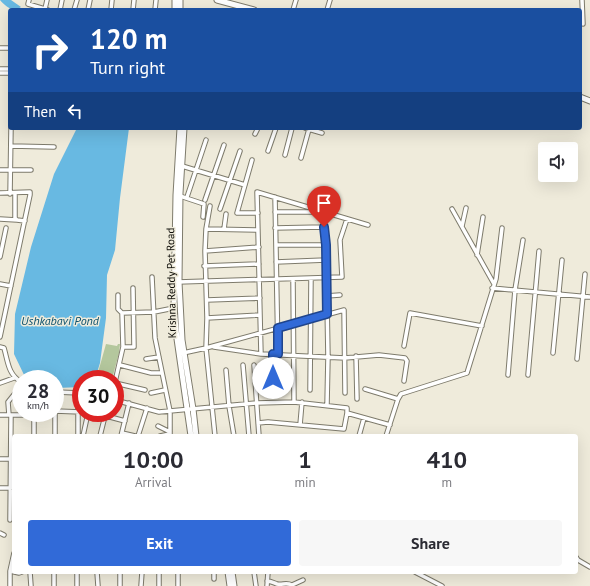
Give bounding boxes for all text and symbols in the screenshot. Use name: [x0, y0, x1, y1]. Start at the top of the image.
text: 120 m: [90, 20, 167, 57]
icon: right: [24, 24, 76, 76]
text: Turn right: [90, 56, 165, 79]
icon: left: [64, 100, 86, 122]
text: Then: [24, 102, 56, 121]
map controls: [538, 142, 578, 182]
button: sound: [538, 142, 578, 182]
pin: [307, 186, 341, 227]
icon: arrive: [313, 192, 335, 214]
street label: Krishna Reddy Pet Road: [163, 228, 179, 338]
water label: Ushkabavi Pond: [21, 313, 100, 328]
position arrow: [252, 357, 294, 399]
speed limit sign: 30: [72, 370, 124, 422]
text: 28: [27, 378, 49, 404]
text: km/h: [27, 399, 49, 412]
text: 10:00: [123, 444, 184, 475]
text: 1: [298, 444, 312, 475]
text: 410: [426, 444, 467, 475]
text: Arrival: [135, 474, 171, 491]
text: min: [294, 474, 316, 491]
text: m: [442, 474, 452, 491]
button: Exit: [28, 520, 291, 566]
button: Share: [299, 520, 562, 566]

